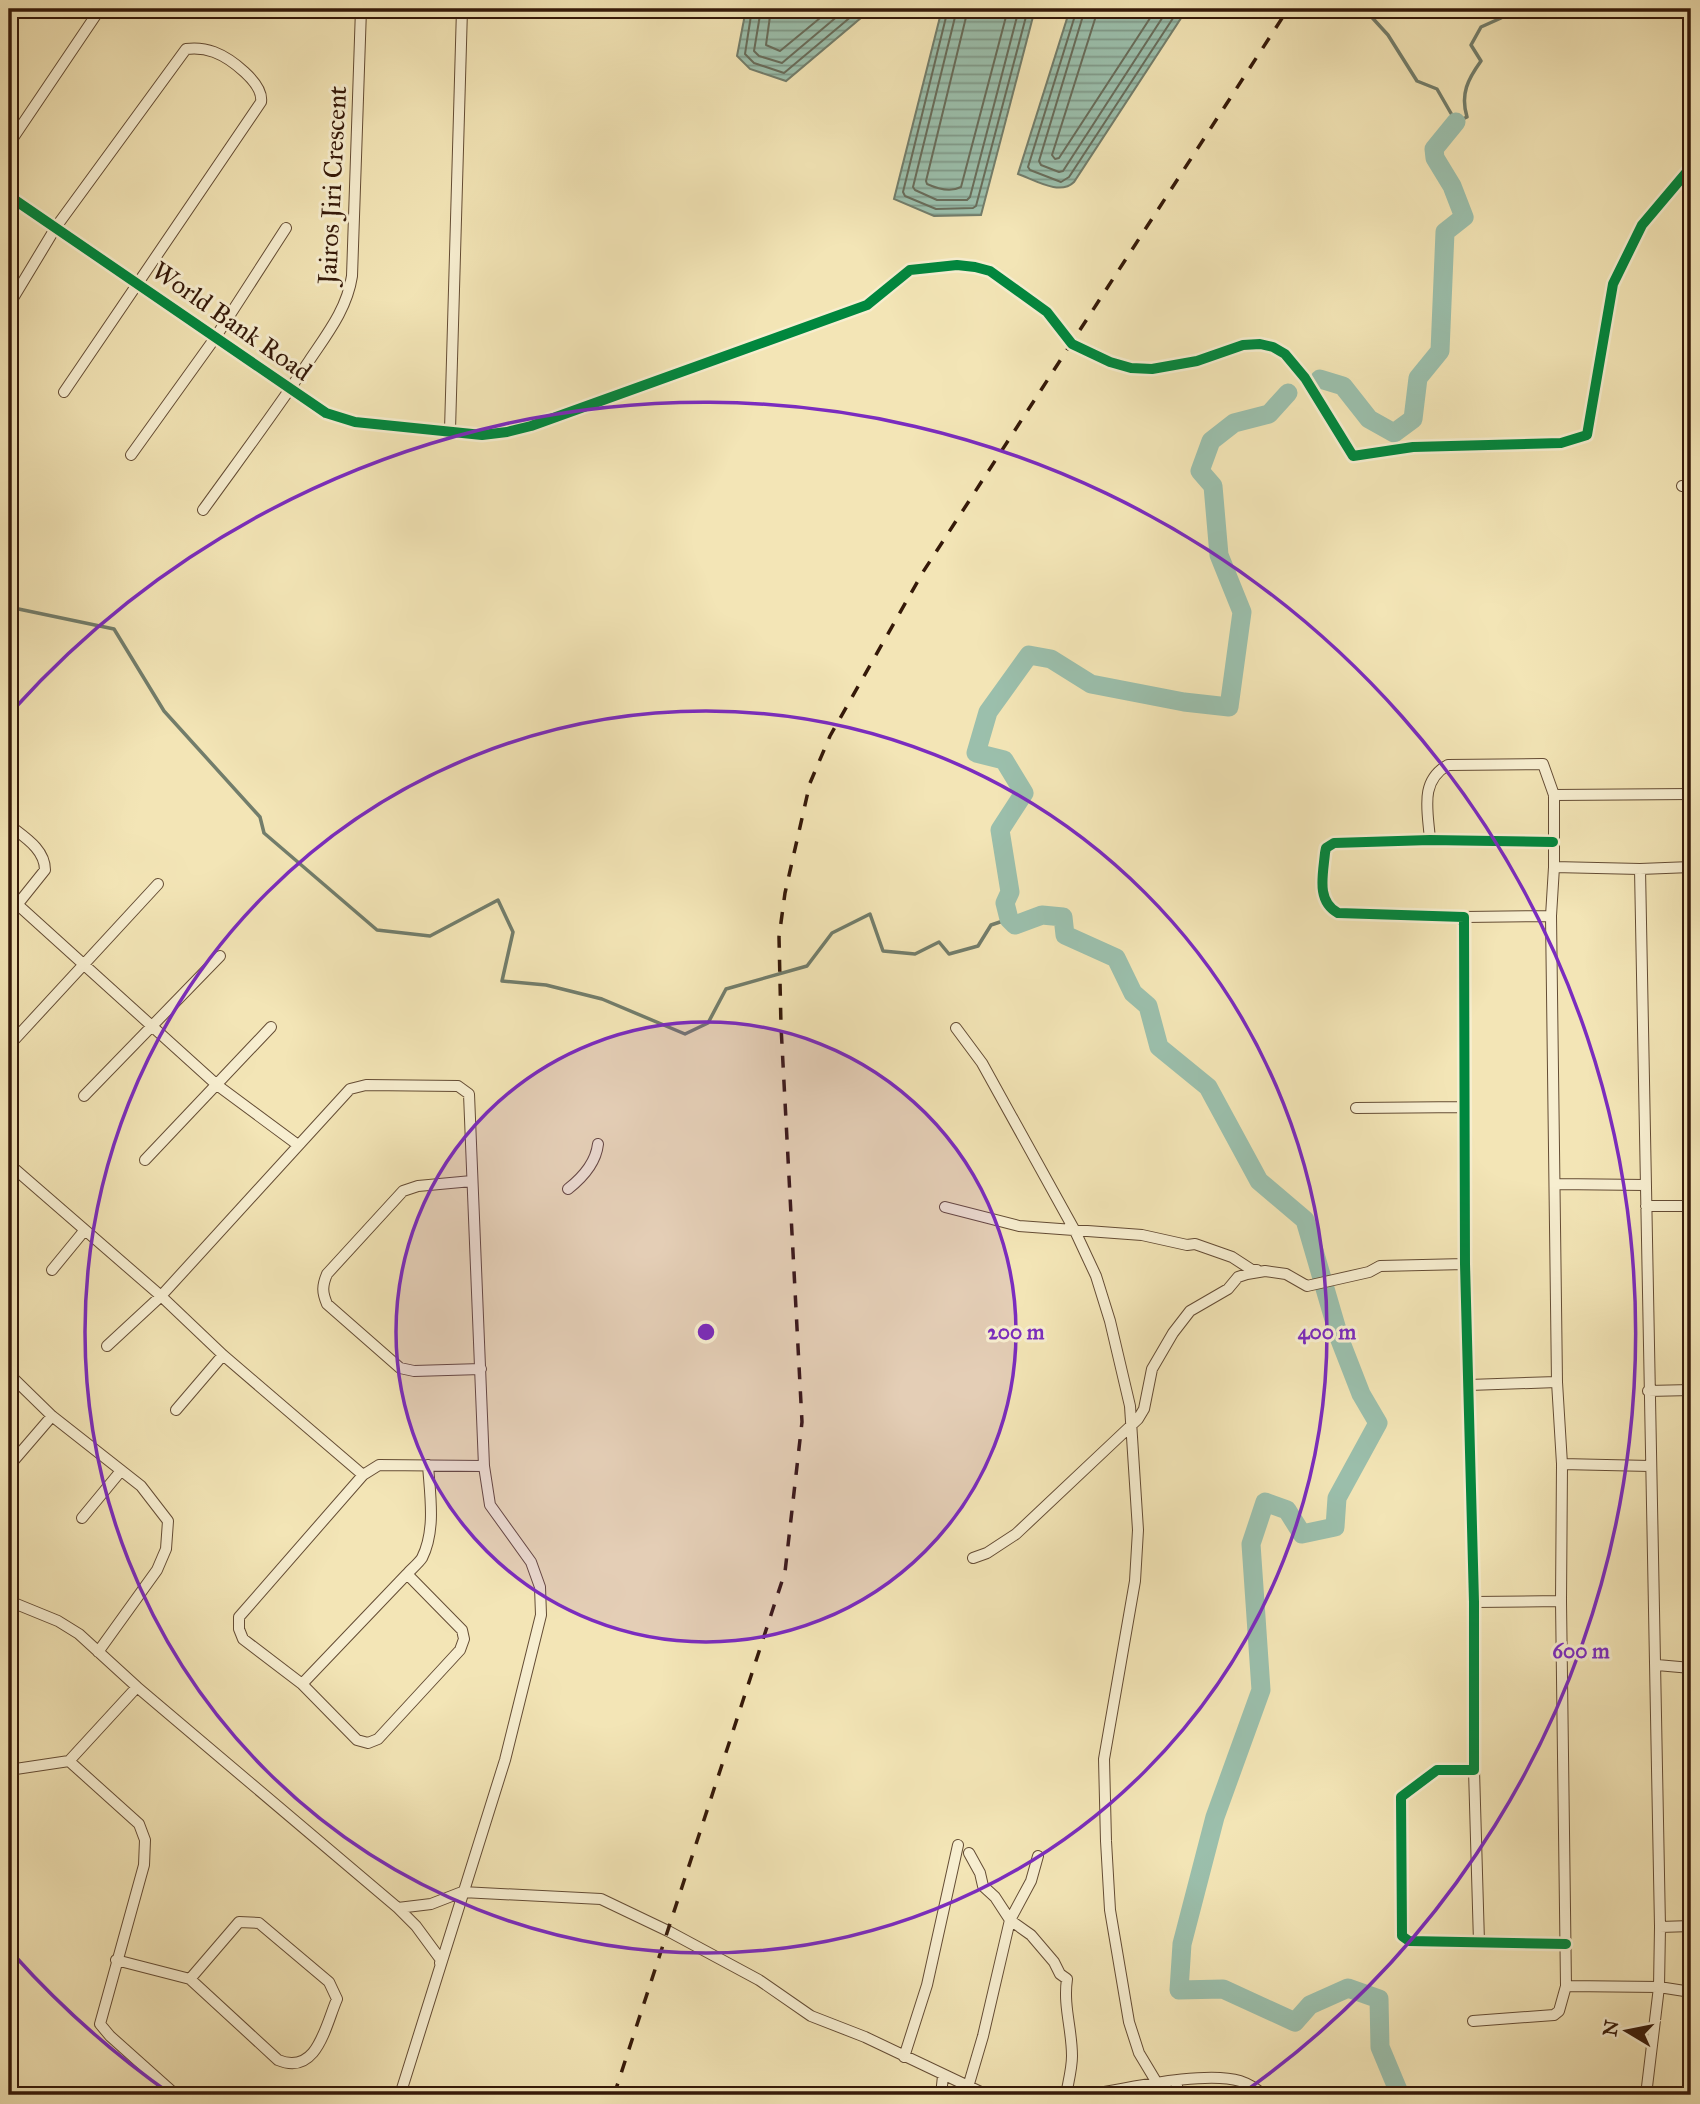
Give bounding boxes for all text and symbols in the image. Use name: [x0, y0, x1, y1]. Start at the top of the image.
street label: Jairos Jiri Crescent: [311, 85, 353, 288]
street label: World Bank Road: [146, 254, 318, 388]
text: 200 m: [988, 1319, 1045, 1345]
text: 400 m: [1298, 1319, 1357, 1345]
centre of rings: [694, 1320, 718, 1344]
text: 600 m: [1552, 1638, 1610, 1664]
north arrow: [1592, 1996, 1662, 2066]
text: N: [1598, 2018, 1623, 2038]

